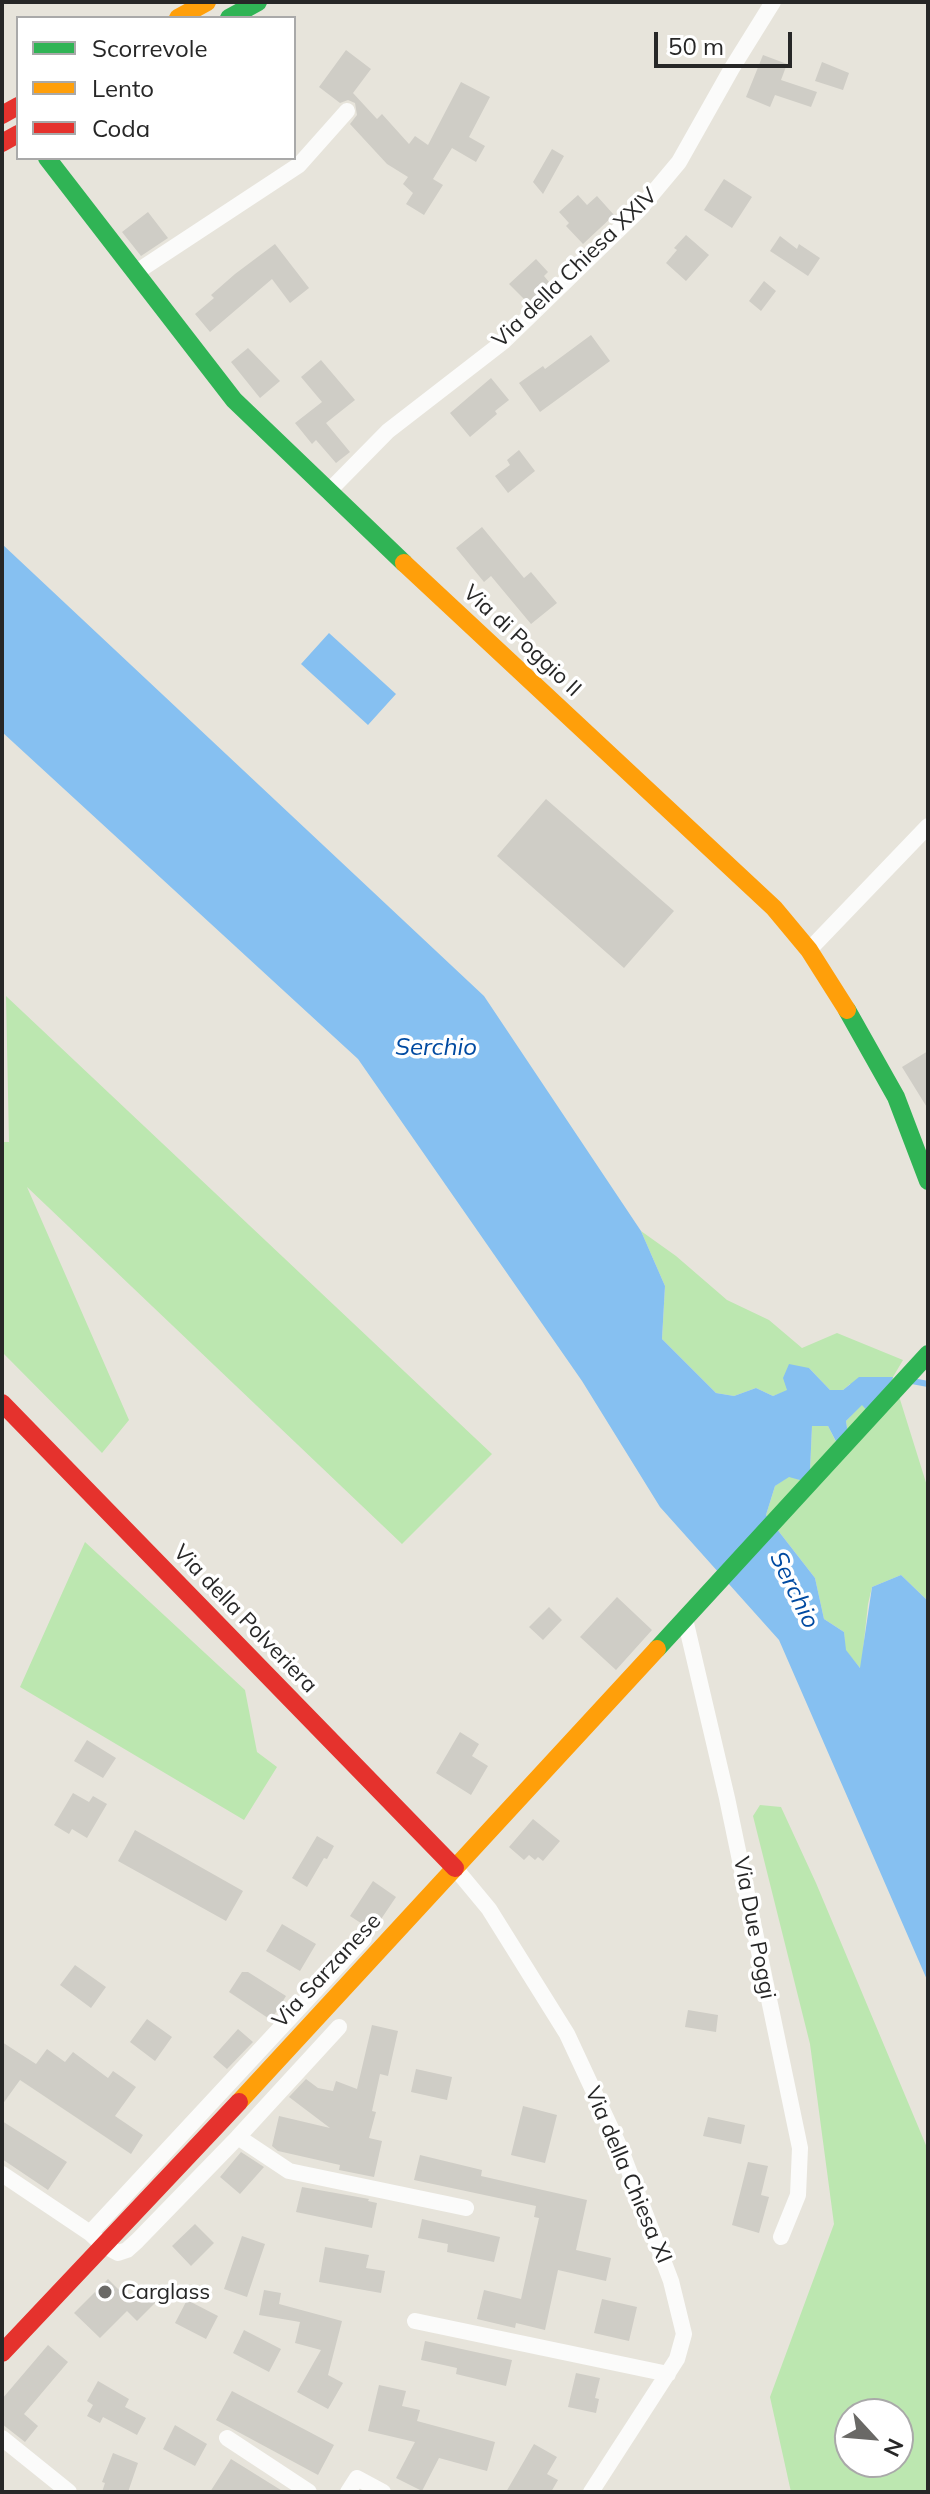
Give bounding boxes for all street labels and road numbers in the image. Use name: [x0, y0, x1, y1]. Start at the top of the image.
street label: Via della Chiesa XXIV: [487, 182, 663, 354]
street label: Via di Poggio II: [458, 580, 586, 702]
street label: Via della Polveriera: [168, 1540, 322, 1698]
street label: Via Due Poggi: [727, 1855, 781, 2001]
street label: Via Sarzanese: [267, 1908, 387, 2034]
street label: Via della Chiesa XI: [579, 2083, 677, 2267]

